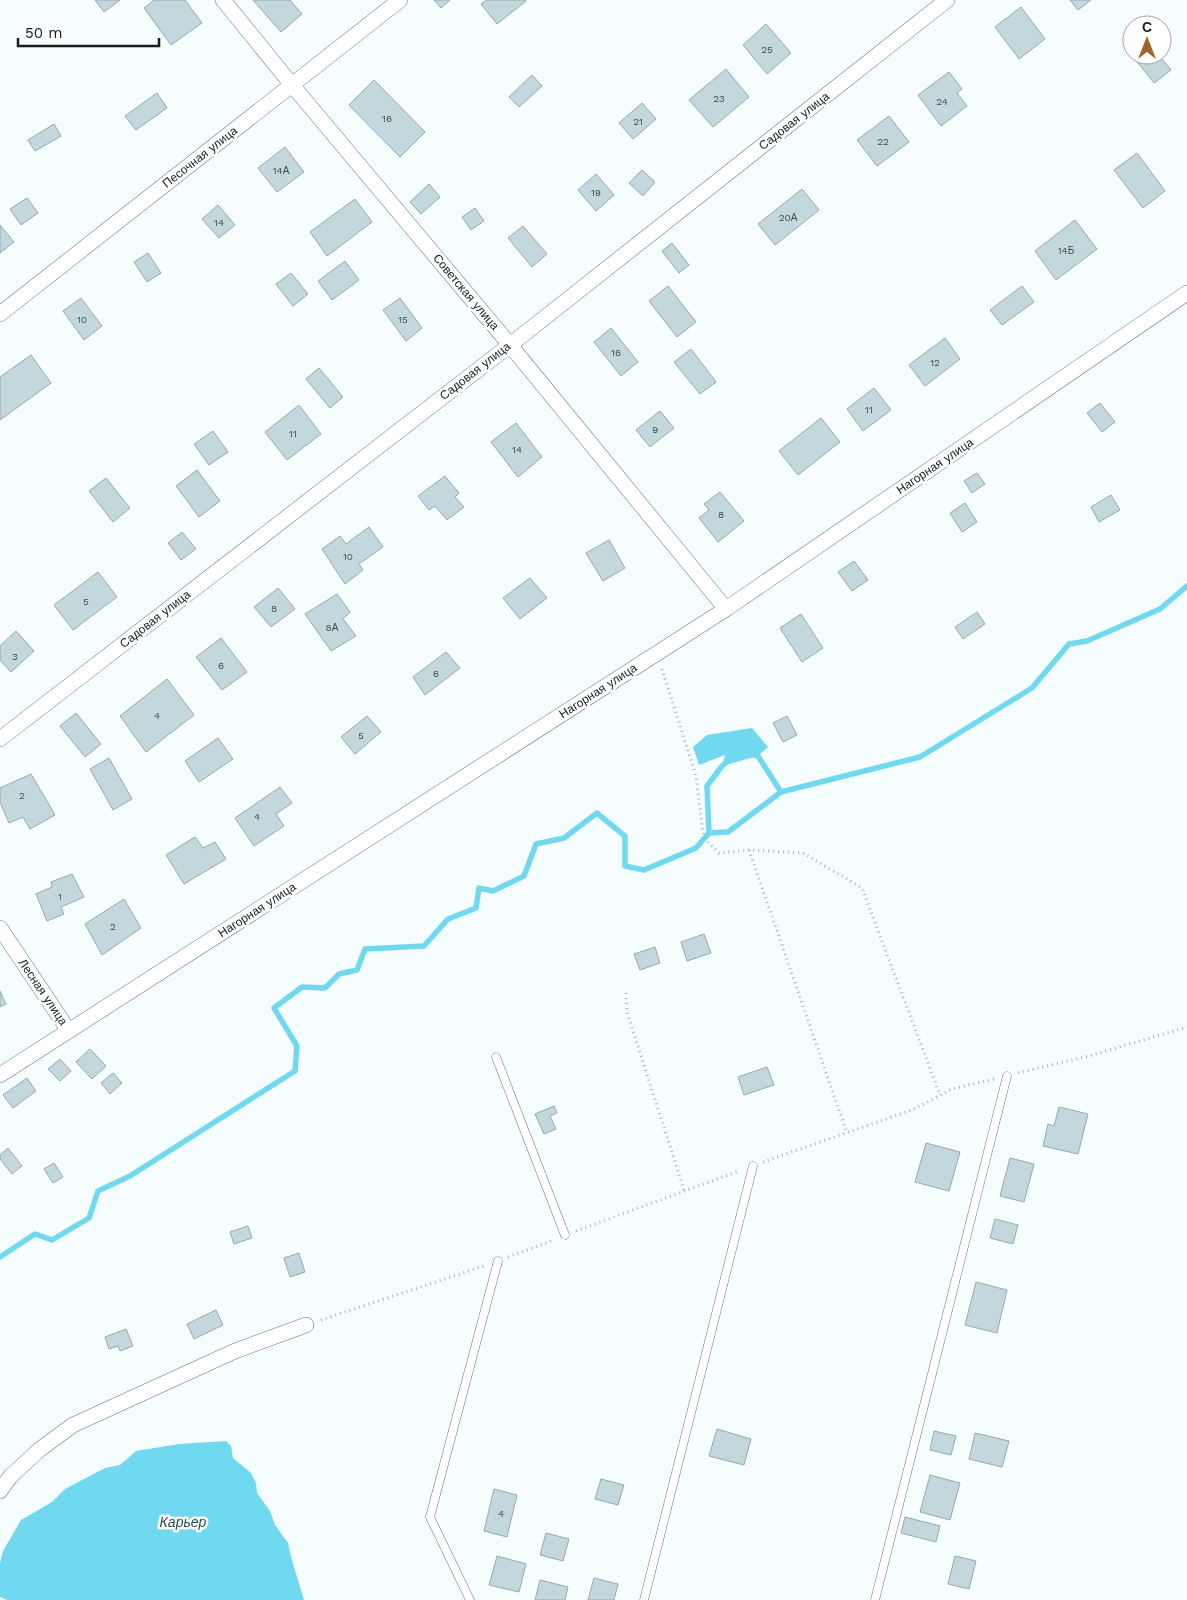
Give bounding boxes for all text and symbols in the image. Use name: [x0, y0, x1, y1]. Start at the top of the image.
scale bar: [18, 15, 159, 47]
north arrow: [1122, 15, 1172, 65]
text: С: [1142, 19, 1152, 35]
text: 50 m: [25, 24, 62, 42]
house number: 25: [761, 44, 773, 55]
street label: Садовая улица: [756, 89, 832, 153]
house number: 23: [713, 93, 725, 104]
house number: 24: [936, 96, 948, 107]
house number: 16: [382, 113, 392, 124]
house number: 21: [633, 116, 643, 127]
street label: Песочная улица: [160, 123, 240, 191]
house number: 22: [877, 136, 889, 147]
house number: 14А: [273, 165, 290, 176]
house number: 19: [591, 187, 601, 198]
house number: 20А: [779, 212, 798, 223]
house number: 14: [214, 217, 224, 228]
house number: 14Б: [1058, 245, 1075, 256]
street label: Советская улица: [430, 251, 502, 333]
house number: 10: [77, 314, 87, 325]
house number: 15: [398, 314, 408, 325]
street label: Садовая улица: [437, 339, 513, 403]
house number: 16: [611, 347, 621, 358]
house number: 12: [930, 357, 940, 368]
house number: 11: [865, 404, 873, 415]
house number: 9: [652, 424, 658, 435]
house number: 11: [289, 428, 297, 439]
street label: Нагорная улица: [894, 435, 976, 497]
house number: 14: [512, 444, 522, 455]
house number: 8: [718, 509, 724, 520]
house number: 10: [343, 551, 353, 562]
street label: Садовая улица: [117, 587, 193, 651]
house number: 5: [83, 596, 89, 607]
house number: 8: [271, 603, 277, 614]
house number: 8А: [326, 622, 339, 633]
house number: 3: [12, 651, 18, 662]
house number: 6: [218, 660, 224, 671]
street label: Нагорная улица: [557, 661, 640, 721]
house number: 6: [433, 668, 439, 679]
house number: 4: [154, 710, 160, 721]
house number: 5: [358, 730, 364, 741]
house number: 2: [19, 790, 25, 801]
house number: 4: [254, 811, 260, 822]
street label: Нагорная улица: [216, 880, 299, 940]
house number: 1: [58, 891, 62, 902]
house number: 2: [110, 921, 116, 932]
street label: Лесная улица: [16, 956, 71, 1028]
house number: 4: [498, 1508, 504, 1519]
water label: Карьер: [160, 1514, 207, 1530]

